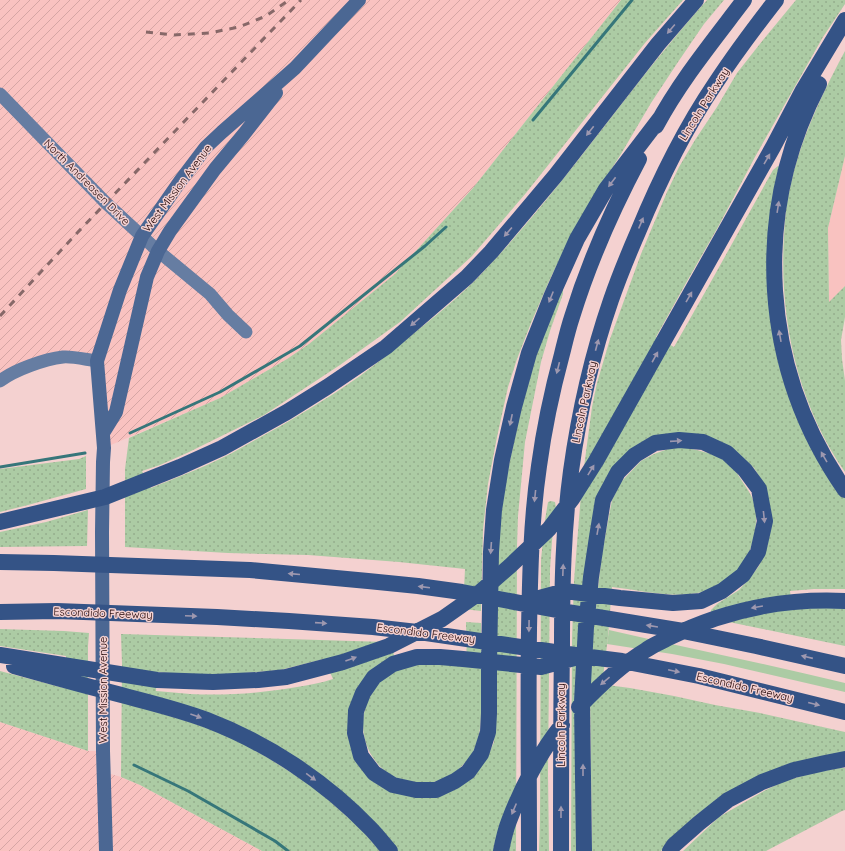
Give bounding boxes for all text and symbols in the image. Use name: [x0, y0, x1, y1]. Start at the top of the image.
one-way arrow: [666, 24, 675, 35]
street label: Lincoln Parkway: [676, 65, 732, 143]
one-way arrow: [586, 126, 594, 137]
street label: North Andreasen Drive: [41, 136, 133, 228]
street label: West Mission Avenue: [139, 141, 215, 235]
one-way arrow: [763, 153, 770, 165]
one-way arrow: [608, 176, 616, 187]
one-way arrow: [775, 200, 781, 213]
one-way arrow: [639, 217, 645, 229]
one-way arrow: [504, 227, 513, 238]
one-way arrow: [548, 291, 554, 303]
one-way arrow: [685, 291, 692, 303]
one-way arrow: [409, 318, 420, 327]
one-way arrow: [777, 330, 783, 342]
one-way arrow: [594, 339, 600, 351]
one-way arrow: [652, 351, 658, 363]
street label: Lincoln Parkway: [568, 360, 600, 444]
one-way arrow: [555, 363, 561, 375]
one-way arrow: [507, 414, 513, 426]
one-way arrow: [670, 437, 683, 444]
one-way arrow: [821, 451, 828, 463]
one-way arrow: [587, 465, 595, 475]
one-way arrow: [532, 490, 538, 502]
one-way arrow: [761, 511, 767, 523]
one-way arrow: [595, 523, 601, 535]
one-way arrow: [488, 542, 495, 554]
one-way arrow: [559, 564, 566, 576]
one-way arrow: [288, 571, 301, 577]
one-way arrow: [418, 584, 430, 590]
street label: Escondido Freeway: [53, 604, 153, 622]
one-way arrow: [751, 604, 764, 610]
one-way arrow: [185, 613, 198, 619]
one-way arrow: [315, 619, 327, 626]
street label: Escondido Freeway: [376, 620, 476, 646]
one-way arrow: [526, 620, 533, 632]
one-way arrow: [646, 623, 658, 629]
street label: West Mission Avenue: [96, 637, 110, 743]
one-way arrow: [801, 654, 813, 660]
one-way arrow: [346, 656, 358, 662]
one-way arrow: [668, 669, 680, 675]
street label: Escondido Freeway: [695, 669, 795, 705]
one-way arrow: [599, 677, 610, 686]
street label: Lincoln Parkway: [554, 683, 568, 767]
one-way arrow: [809, 701, 821, 707]
one-way arrow: [191, 713, 203, 719]
one-way arrow: [580, 763, 586, 776]
one-way arrow: [305, 773, 316, 781]
one-way arrow: [511, 803, 517, 814]
one-way arrow: [558, 805, 564, 818]

